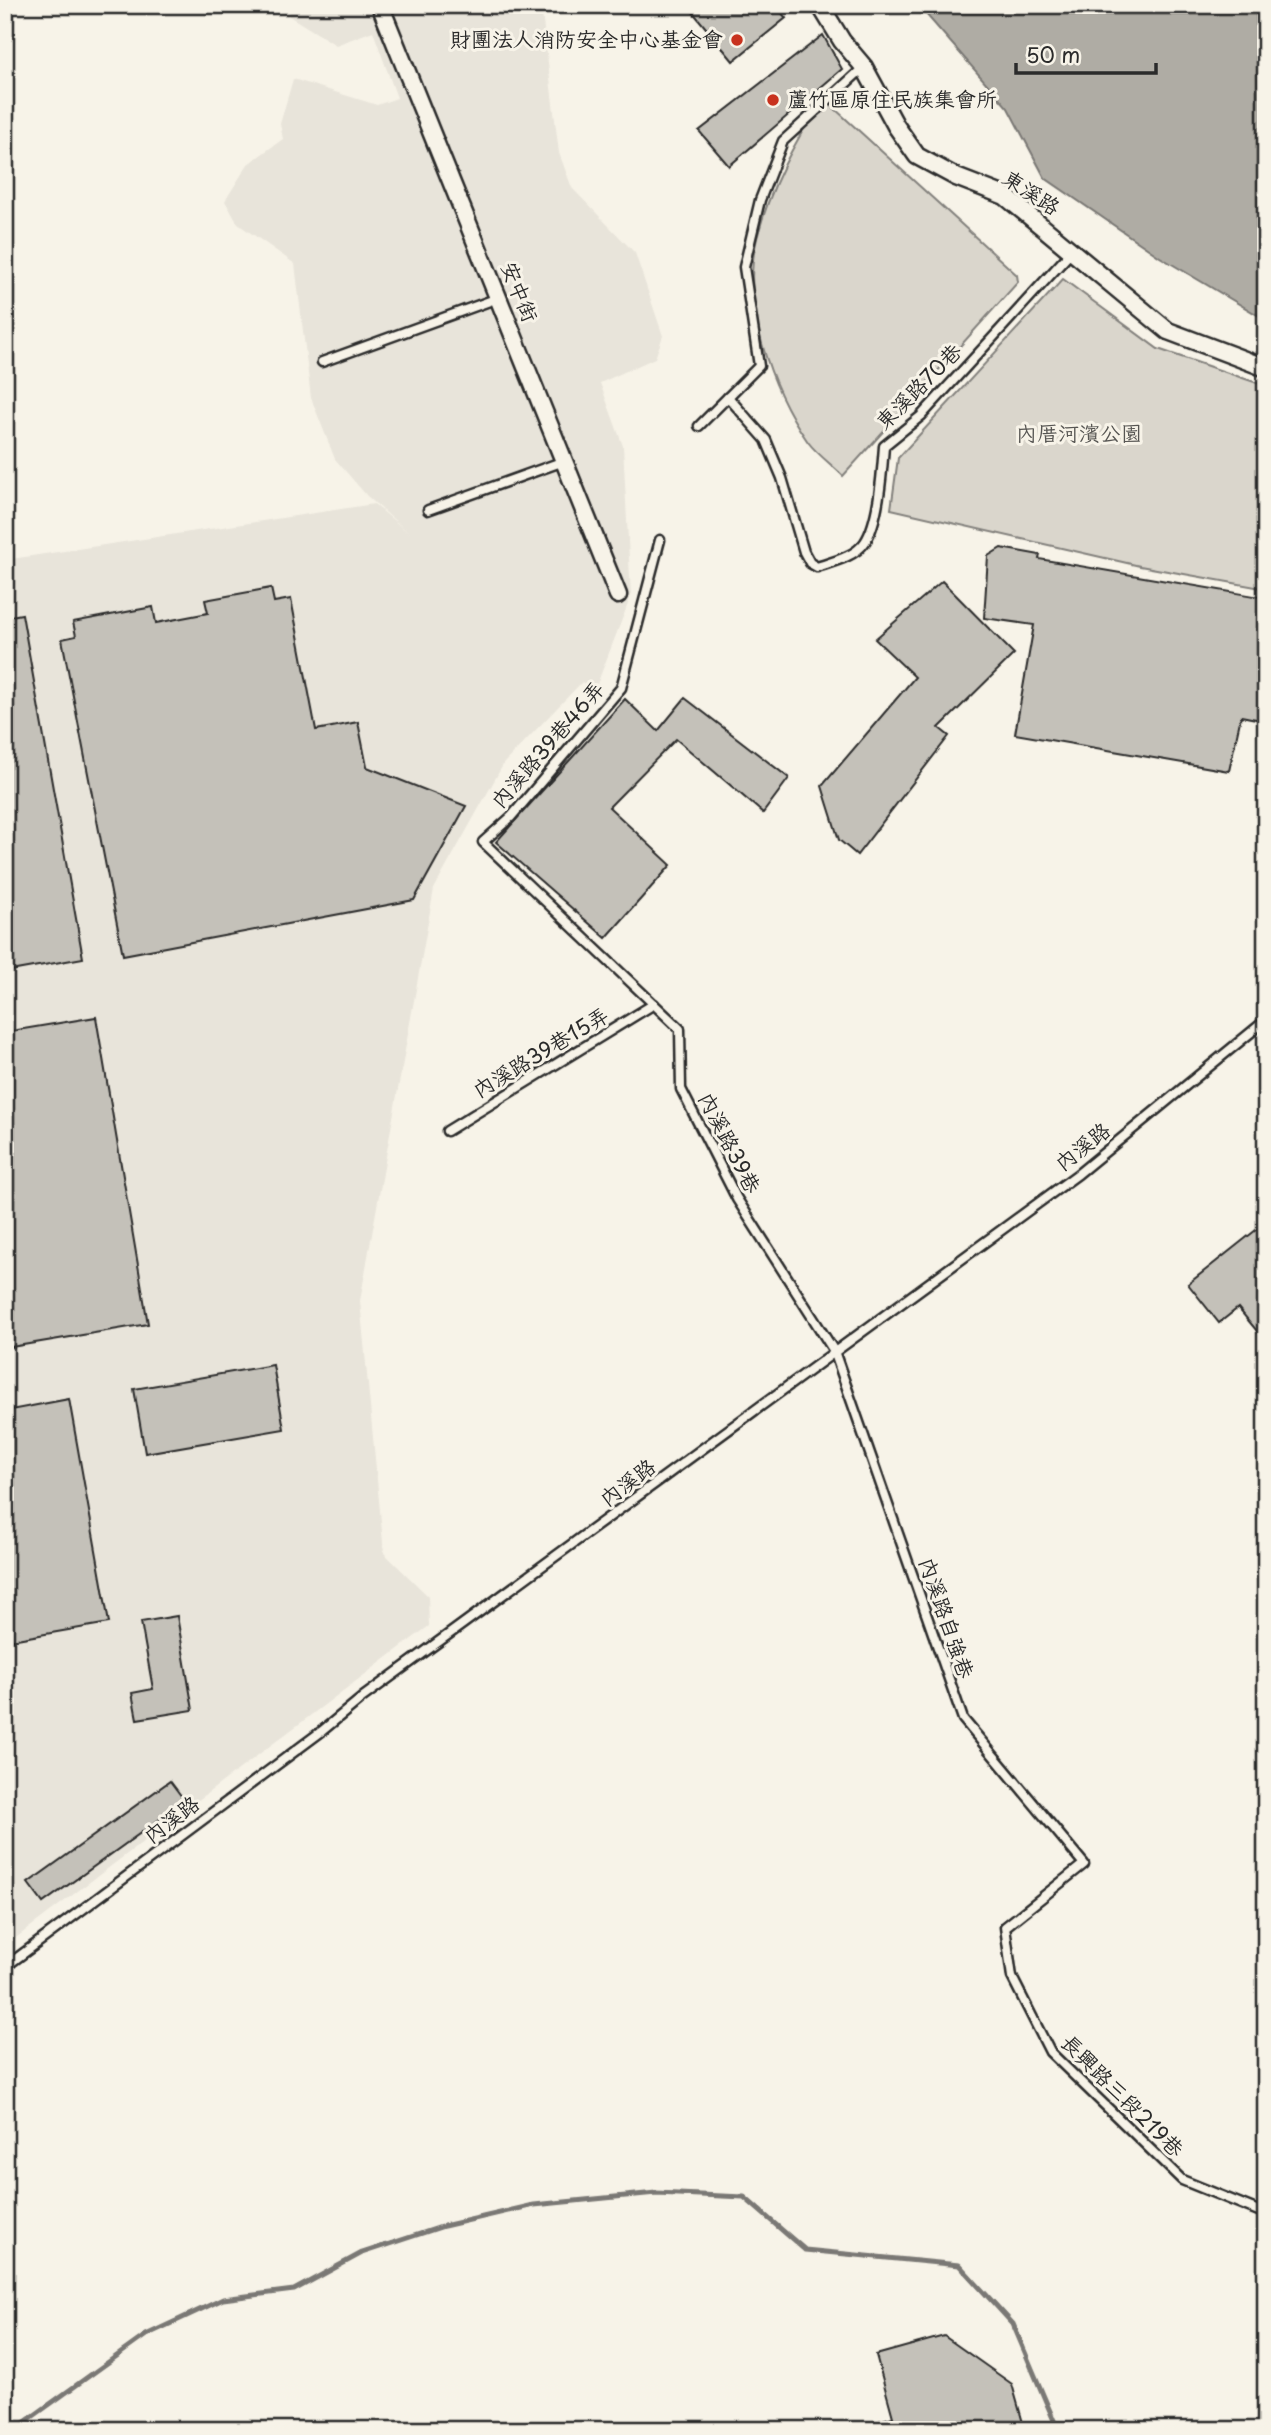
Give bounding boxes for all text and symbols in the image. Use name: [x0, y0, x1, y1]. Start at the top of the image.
place label: 財團法人消防安全中心基金會: [450, 22, 723, 54]
marker: 財團法人消防安全中心基金會: [729, 32, 745, 48]
scale bar: [1016, 32, 1156, 76]
text: 50 m: [1026, 38, 1080, 70]
place label: 蘆竹區原住民族集會所: [787, 82, 997, 114]
marker: 蘆竹區原住民族集會所: [765, 92, 781, 108]
street label: 東溪路: [997, 161, 1067, 222]
street label: 安中街: [494, 256, 547, 326]
street label: 東溪路70巷: [867, 335, 968, 436]
park label: 內厝河濱公園: [1016, 416, 1142, 448]
street label: 內溪路39巷46弄: [482, 673, 611, 814]
street label: 內溪路39巷15弄: [466, 998, 614, 1105]
street label: 內溪路39巷: [692, 1086, 770, 1198]
street label: 內溪路: [1047, 1113, 1116, 1177]
street label: 內溪路: [592, 1450, 662, 1513]
street label: 內溪路自強巷: [912, 1553, 984, 1682]
street label: 內溪路: [136, 1787, 206, 1850]
street label: 長興路三段219巷: [1055, 2026, 1192, 2163]

